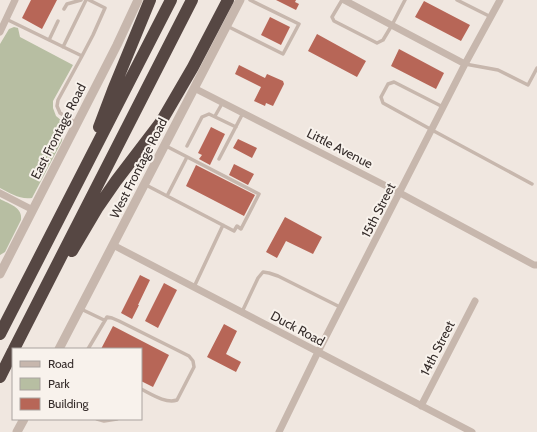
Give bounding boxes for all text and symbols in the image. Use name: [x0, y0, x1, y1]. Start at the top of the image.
street label: East Frontage Road: [27, 80, 89, 182]
street label: West Frontage Road: [106, 115, 170, 221]
street label: Little Avenue: [304, 125, 376, 172]
street label: 15th Street: [357, 180, 399, 240]
street label: Duck Road: [268, 307, 328, 349]
street label: 14th Street: [416, 317, 458, 378]
legend: [12, 348, 142, 420]
text: Road: [48, 356, 74, 371]
text: Park: [48, 376, 70, 391]
text: Building: [48, 396, 90, 411]

